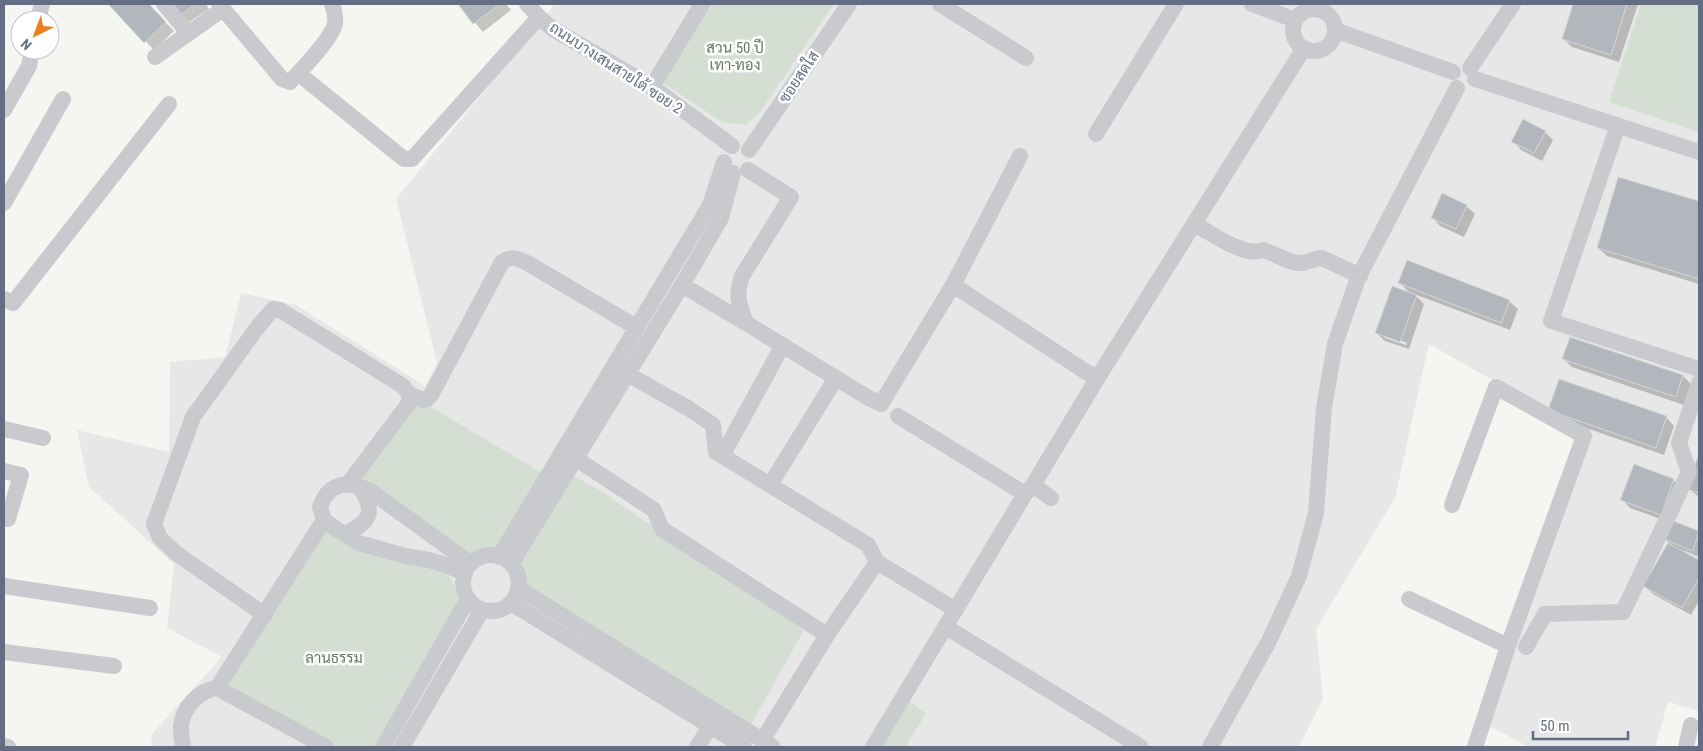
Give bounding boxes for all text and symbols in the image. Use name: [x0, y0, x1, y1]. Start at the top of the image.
north arrow: [10, 10, 60, 60]
street label: ถนนบางเสนสายใต้ ซอย 2: [546, 17, 686, 118]
text: N: [18, 36, 35, 53]
park label: สวน 50 ปี เทา-ทอง: [706, 38, 764, 74]
street label: ซอยสดใส: [774, 47, 823, 106]
park label: ลานธรรม: [305, 649, 363, 667]
scale bar: [1533, 708, 1628, 740]
text: 50 m: [1540, 717, 1570, 735]

